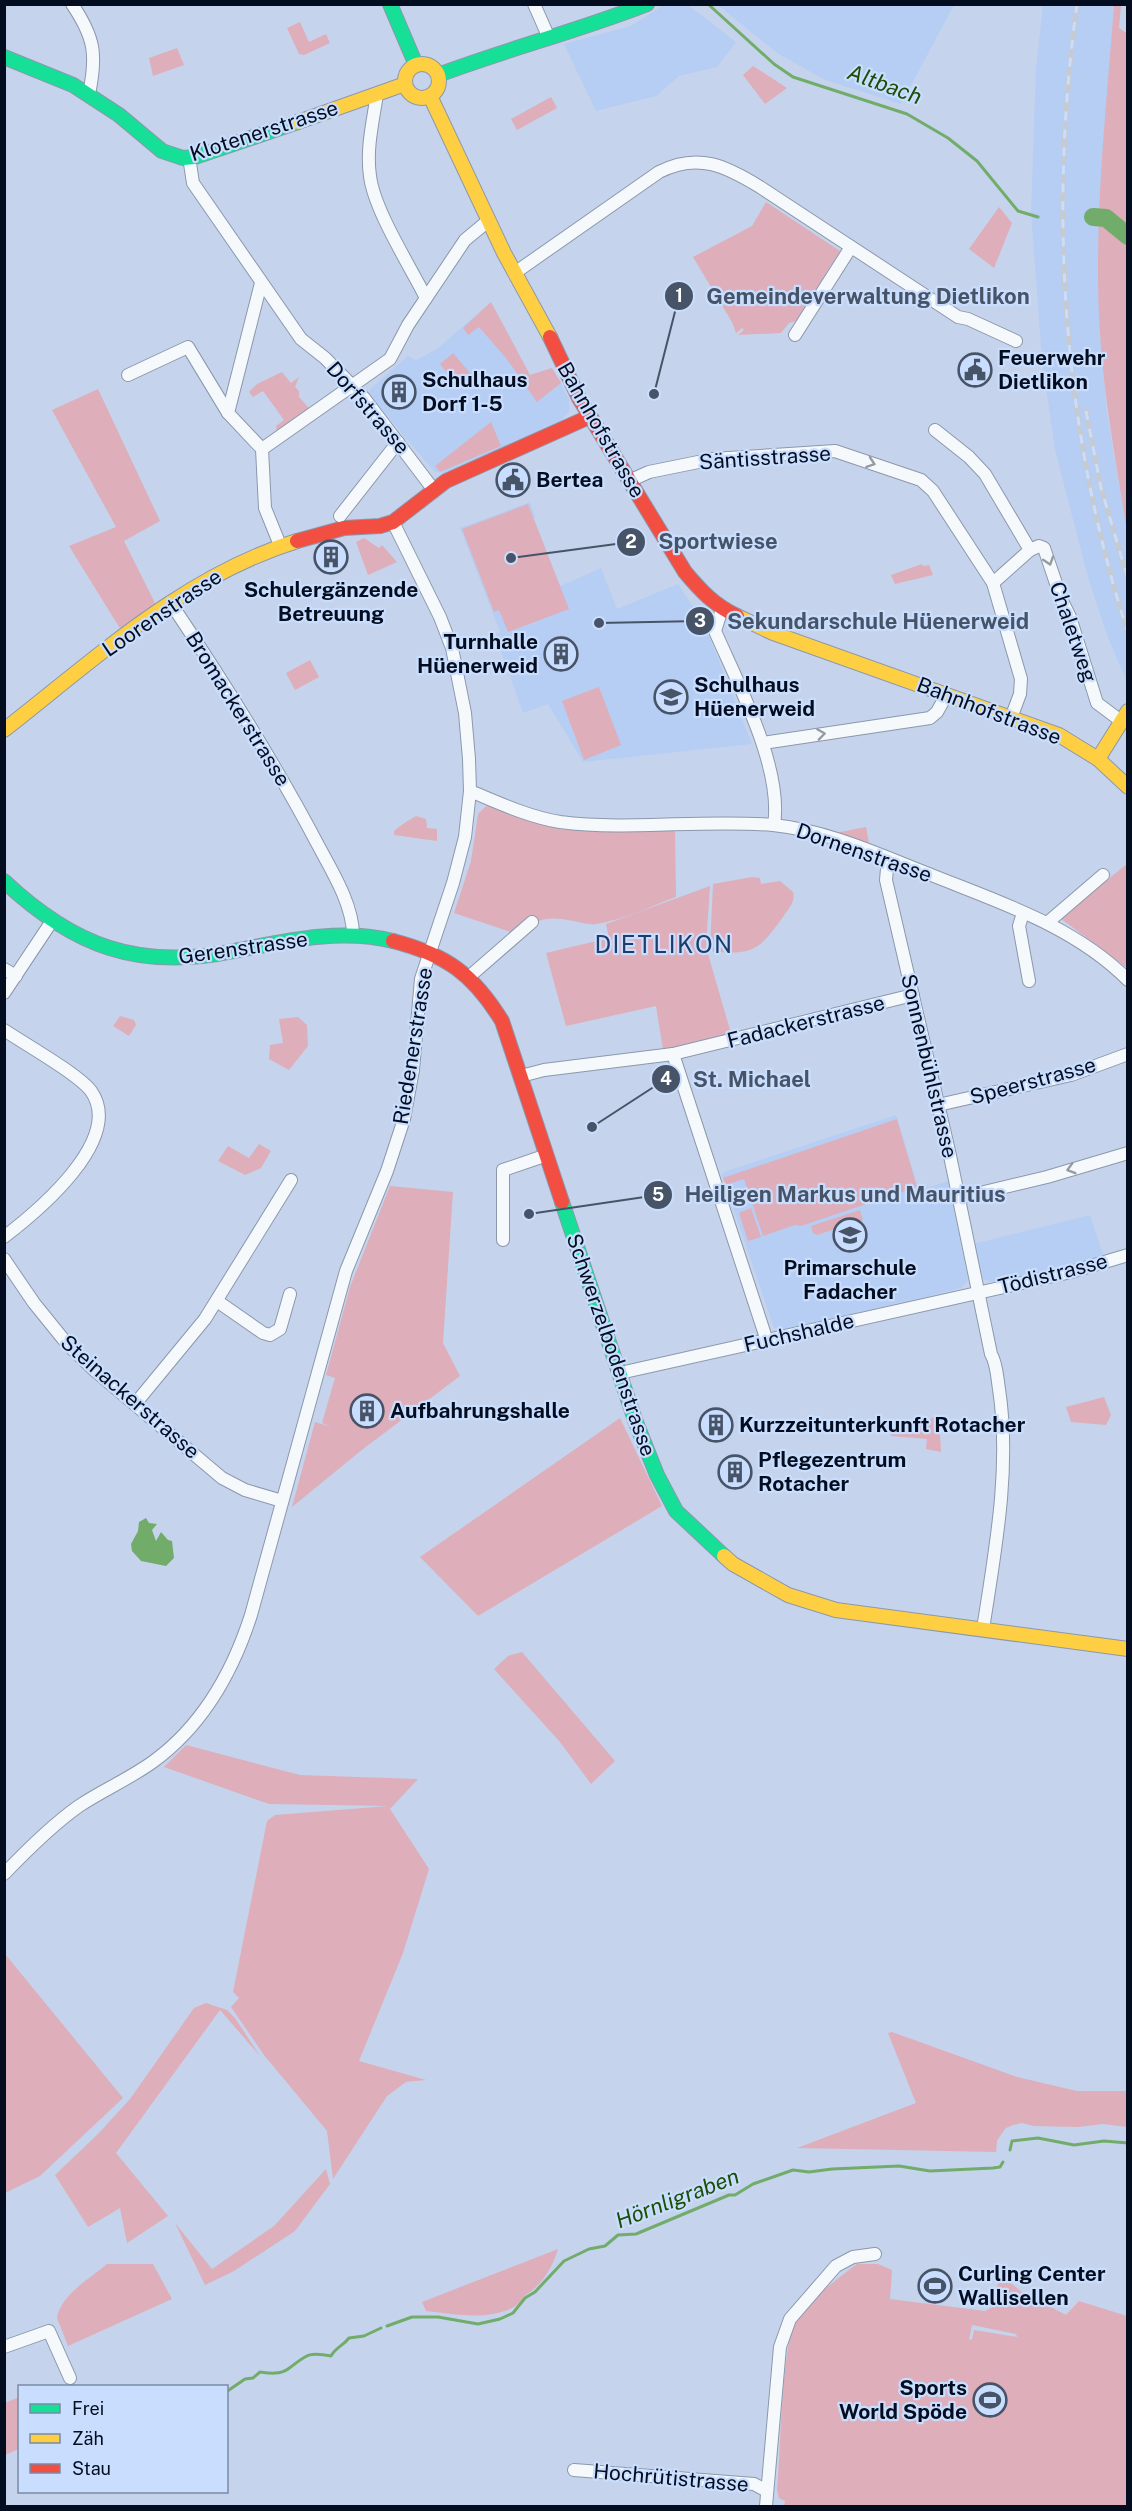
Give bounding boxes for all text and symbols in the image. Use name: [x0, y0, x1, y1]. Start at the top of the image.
water label: Altbach: [844, 59, 926, 109]
street label: Klotenerstrasse: [187, 95, 341, 166]
callout: Gemeindeverwaltung Dietlikon: [664, 276, 1041, 316]
text: Gemeindeverwaltung Dietlikon: [706, 283, 1030, 309]
text: 1: [675, 285, 683, 306]
place label: Feuerwehr Dietlikon: [998, 345, 1106, 394]
public building icon: Feuerwehr Dietlikon: [957, 352, 993, 388]
street label: Dorfstrasse: [322, 356, 415, 459]
street label: Bahnhofstrasse: [552, 357, 650, 502]
place label: Schulhaus Dorf 1-5: [422, 367, 527, 416]
building icon: Schulhaus Dorf 1-5: [381, 374, 417, 410]
street label: Säntisstrasse: [698, 440, 832, 475]
one-way arrow: [865, 455, 876, 468]
public building icon: Bertea: [495, 462, 531, 498]
place label: Bertea: [536, 467, 604, 492]
callout: Sportwiese: [616, 522, 790, 562]
text: Sportwiese: [658, 528, 778, 554]
text: 2: [625, 531, 637, 552]
building icon: Schulergänzende Betreuung: [313, 539, 349, 575]
one-way arrow: [1042, 555, 1055, 566]
street label: Loorenstrasse: [97, 564, 226, 662]
place label: Schulergänzende Betreuung: [244, 577, 418, 626]
street label: Chaletweg: [1045, 578, 1102, 685]
callout: Sekundarschule Hüenerweid: [685, 601, 1041, 641]
text: Sekundarschule Hüenerweid: [727, 608, 1029, 634]
text: 3: [694, 610, 706, 631]
street label: Bromackerstrasse: [181, 627, 296, 791]
place label: Turnhalle Hüenerweid: [417, 629, 538, 678]
building icon: Turnhalle Hüenerweid: [543, 636, 579, 672]
place label: Schulhaus Hüenerweid: [694, 672, 815, 721]
street label: Bahnhofstrasse: [913, 672, 1065, 750]
school or university icon: Schulhaus Hüenerweid: [653, 679, 689, 715]
one-way arrow: [816, 729, 825, 741]
street label: Dornenstrasse: [793, 818, 935, 887]
street label: Gerenstrasse: [177, 926, 309, 969]
district label: DIETLIKON: [594, 930, 734, 958]
street label: Riedenerstrasse: [388, 966, 437, 1126]
street label: Sonnenbühlstrasse: [896, 971, 963, 1160]
street label: Fadackerstrasse: [724, 990, 887, 1053]
street label: Speerstrasse: [967, 1052, 1099, 1109]
callout: St. Michael: [651, 1059, 823, 1099]
text: St. Michael: [693, 1066, 811, 1092]
text: 4: [660, 1068, 672, 1089]
one-way arrow: [1066, 1162, 1077, 1174]
callout: Heiligen Markus und Mauritius: [643, 1175, 1018, 1215]
text: Heiligen Markus und Mauritius: [684, 1181, 1006, 1207]
text: 5: [652, 1184, 664, 1205]
school or university icon: Primarschule Fadacher: [832, 1217, 868, 1253]
street label: Schwerzelbodenstrasse: [562, 1230, 661, 1459]
street label: Tödistrasse: [996, 1248, 1110, 1299]
place label: Primarschule Fadacher: [783, 1255, 917, 1304]
street label: Fuchshalde: [741, 1308, 856, 1357]
street label: Steinackerstrasse: [56, 1329, 205, 1464]
building icon: Aufbahrungshalle: [349, 1393, 385, 1429]
place label: Aufbahrungshalle: [390, 1398, 570, 1423]
building icon: Kurzzeitunterkunft Rotacher: [698, 1407, 734, 1443]
place label: Kurzzeitunterkunft Rotacher: [739, 1412, 1026, 1437]
place label: Pflegezentrum Rotacher: [758, 1447, 906, 1496]
building icon: Pflegezentrum Rotacher: [717, 1454, 753, 1490]
water label: Hörnligraben: [612, 2163, 742, 2233]
place label: Curling Center Wallisellen: [958, 2261, 1106, 2310]
sports icon: Curling Center Wallisellen: [917, 2268, 953, 2304]
place label: Sports World Spöde: [839, 2375, 967, 2424]
sports icon: Sports World Spöde: [972, 2382, 1008, 2418]
legend: [18, 2385, 228, 2493]
text: Frei: [72, 2398, 104, 2419]
text: Zäh: [72, 2428, 104, 2449]
text: Stau: [72, 2458, 111, 2479]
street label: Hochrütistrasse: [592, 2458, 750, 2497]

